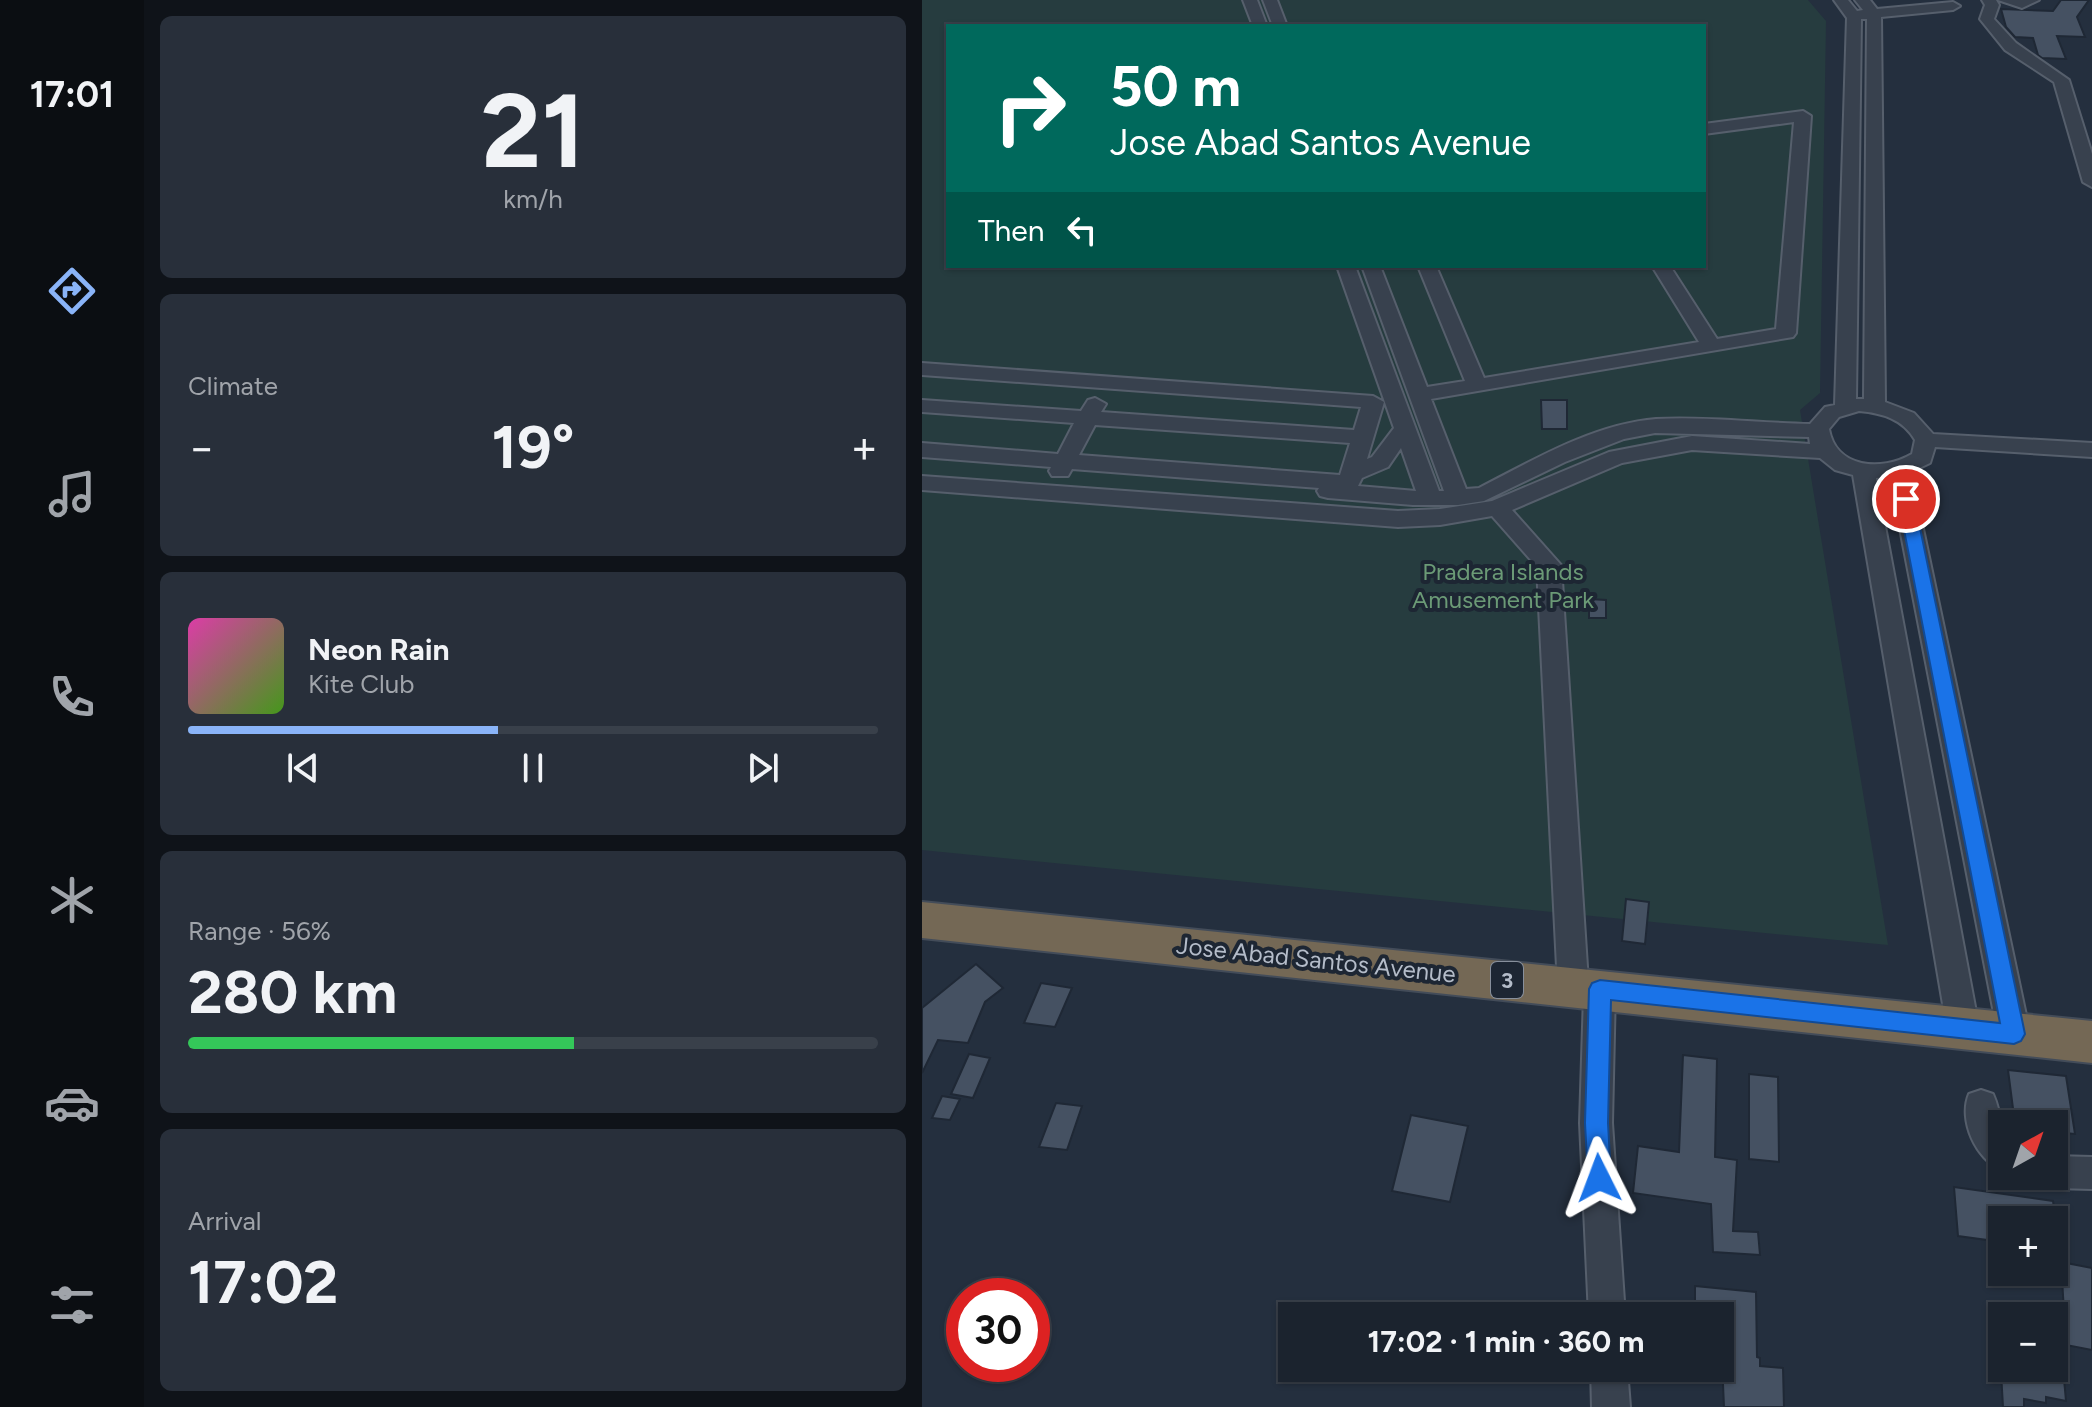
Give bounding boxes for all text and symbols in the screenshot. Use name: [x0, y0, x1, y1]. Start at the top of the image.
text: 50 m: [1110, 53, 1241, 120]
icon: right: [978, 56, 1082, 160]
text: 21: [481, 68, 585, 193]
text: 17:01: [30, 73, 114, 116]
text: Jose Abad Santos Avenue: [1110, 121, 1531, 164]
text: km/h: [503, 183, 563, 215]
icon: left: [1060, 208, 1104, 252]
text: Then: [978, 212, 1044, 249]
icon: directions: [44, 263, 100, 319]
text: Climate: [188, 370, 278, 402]
text: 19°: [492, 411, 574, 483]
text: −: [188, 421, 215, 474]
text: +: [851, 421, 878, 474]
pin: [1872, 465, 1940, 533]
icon: music: [44, 466, 100, 522]
icon: arrive: [1884, 477, 1928, 521]
park label: Pradera Islands Amusement Park: [1412, 557, 1594, 614]
text: Neon Rain: [308, 631, 450, 668]
text: Kite Club: [308, 668, 414, 700]
icon: phone: [44, 669, 100, 725]
icon: previous: [281, 746, 325, 790]
icon: pause: [511, 746, 555, 790]
icon: next: [741, 746, 785, 790]
icon: climate: [44, 872, 100, 928]
text: Range · 56%: [188, 915, 331, 947]
street label: Jose Abad Santos Avenue: [1175, 930, 1457, 989]
text: 280 km: [188, 956, 397, 1028]
road number: 3: [1491, 962, 1523, 998]
icon: car: [44, 1075, 100, 1131]
north arrow: [1988, 1110, 2068, 1190]
map controls: [1988, 1110, 2068, 1382]
position arrow: [1557, 1136, 1641, 1220]
text: Arrival: [188, 1205, 261, 1237]
button: +: [1988, 1206, 2068, 1286]
text: 17:02: [188, 1246, 338, 1318]
icon: filters: [44, 1277, 100, 1333]
speed limit sign: 30: [946, 1278, 1050, 1382]
button: −: [1988, 1302, 2068, 1382]
text: 17:02 · 1 min · 360 m: [1367, 1323, 1645, 1360]

